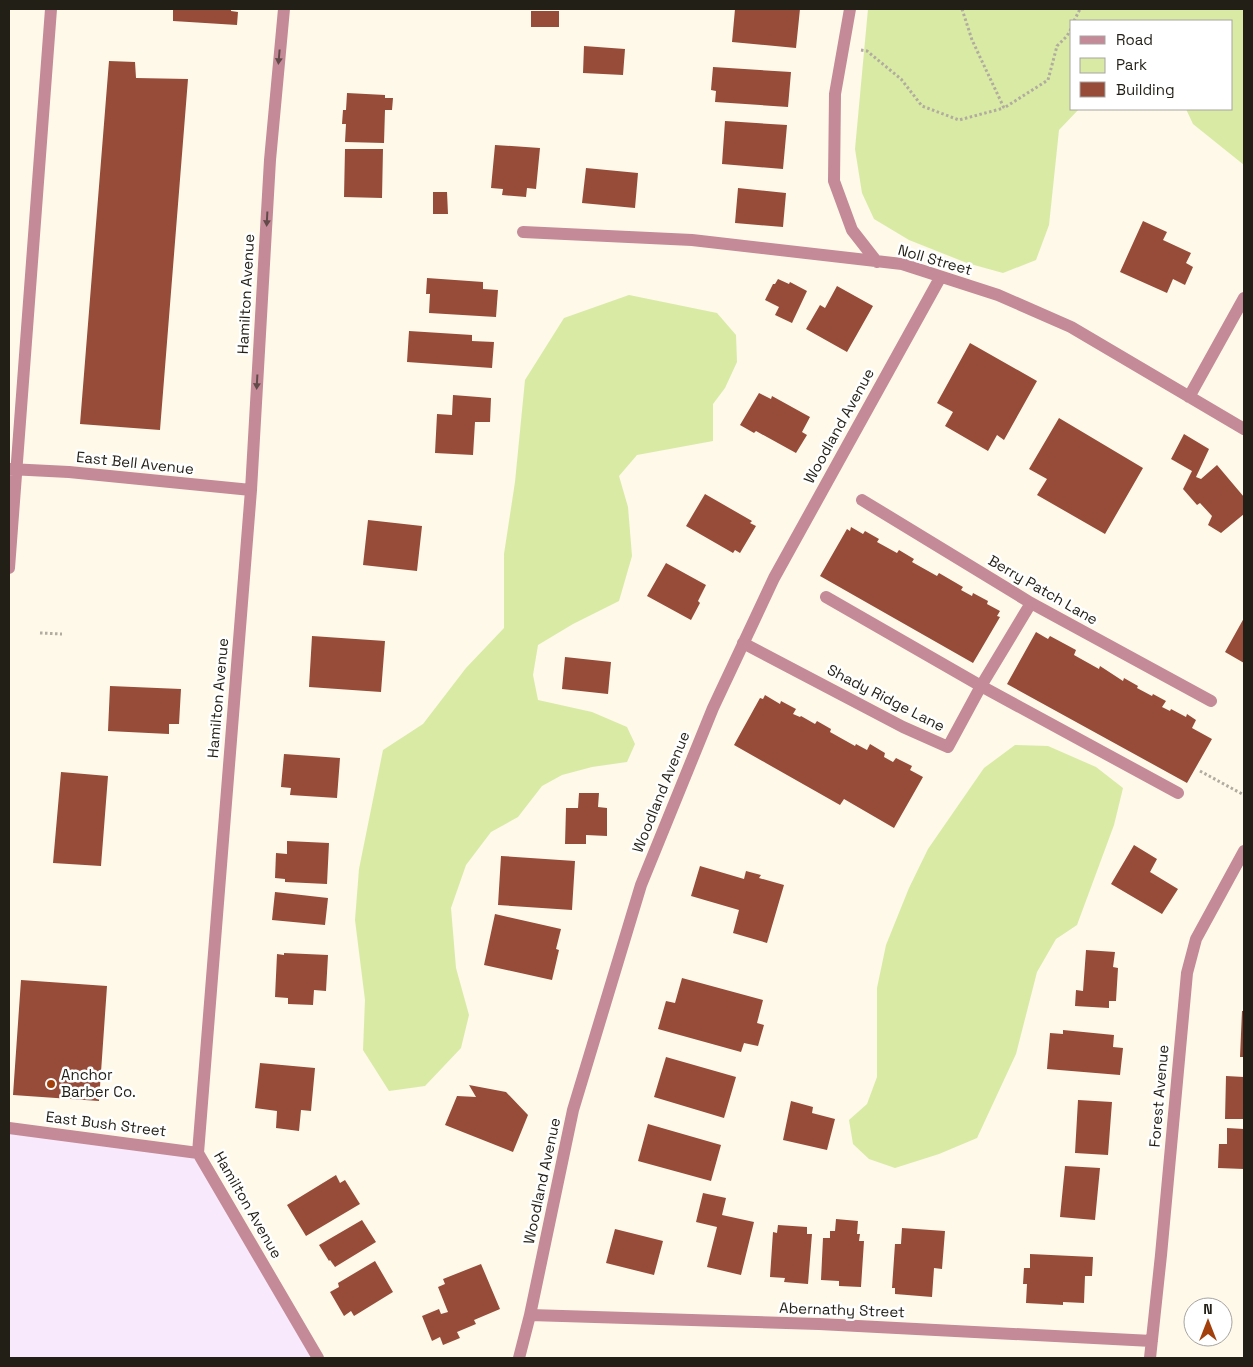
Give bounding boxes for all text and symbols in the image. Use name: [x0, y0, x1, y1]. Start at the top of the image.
legend: [1070, 20, 1233, 110]
text: Road: [1116, 30, 1153, 49]
one-way arrow: [275, 50, 283, 66]
text: Park: [1116, 55, 1147, 74]
text: Building: [1116, 80, 1175, 99]
one-way arrow: [262, 212, 270, 228]
street label: Hamilton Avenue: [233, 233, 258, 355]
street label: Noll Street: [896, 240, 975, 279]
street label: Woodland Avenue: [799, 365, 878, 487]
one-way arrow: [253, 374, 261, 390]
street label: East Bell Avenue: [75, 447, 195, 478]
street label: Berry Patch Lane: [985, 550, 1102, 629]
street label: Hamilton Avenue: [203, 637, 232, 759]
street label: Shady Ridge Lane: [824, 660, 948, 735]
street label: Woodland Avenue: [628, 728, 694, 855]
street label: Forest Avenue: [1145, 1044, 1172, 1148]
place label: Anchor Barber Co.: [61, 1065, 136, 1101]
marker: Anchor Barber Co.: [45, 1078, 57, 1090]
street label: East Bush Street: [45, 1107, 168, 1140]
street label: Woodland Avenue: [519, 1116, 564, 1246]
street label: Hamilton Avenue: [210, 1148, 287, 1262]
north arrow: [1183, 1297, 1233, 1347]
street label: Abernathy Street: [779, 1298, 905, 1321]
text: N: [1203, 1300, 1213, 1318]

